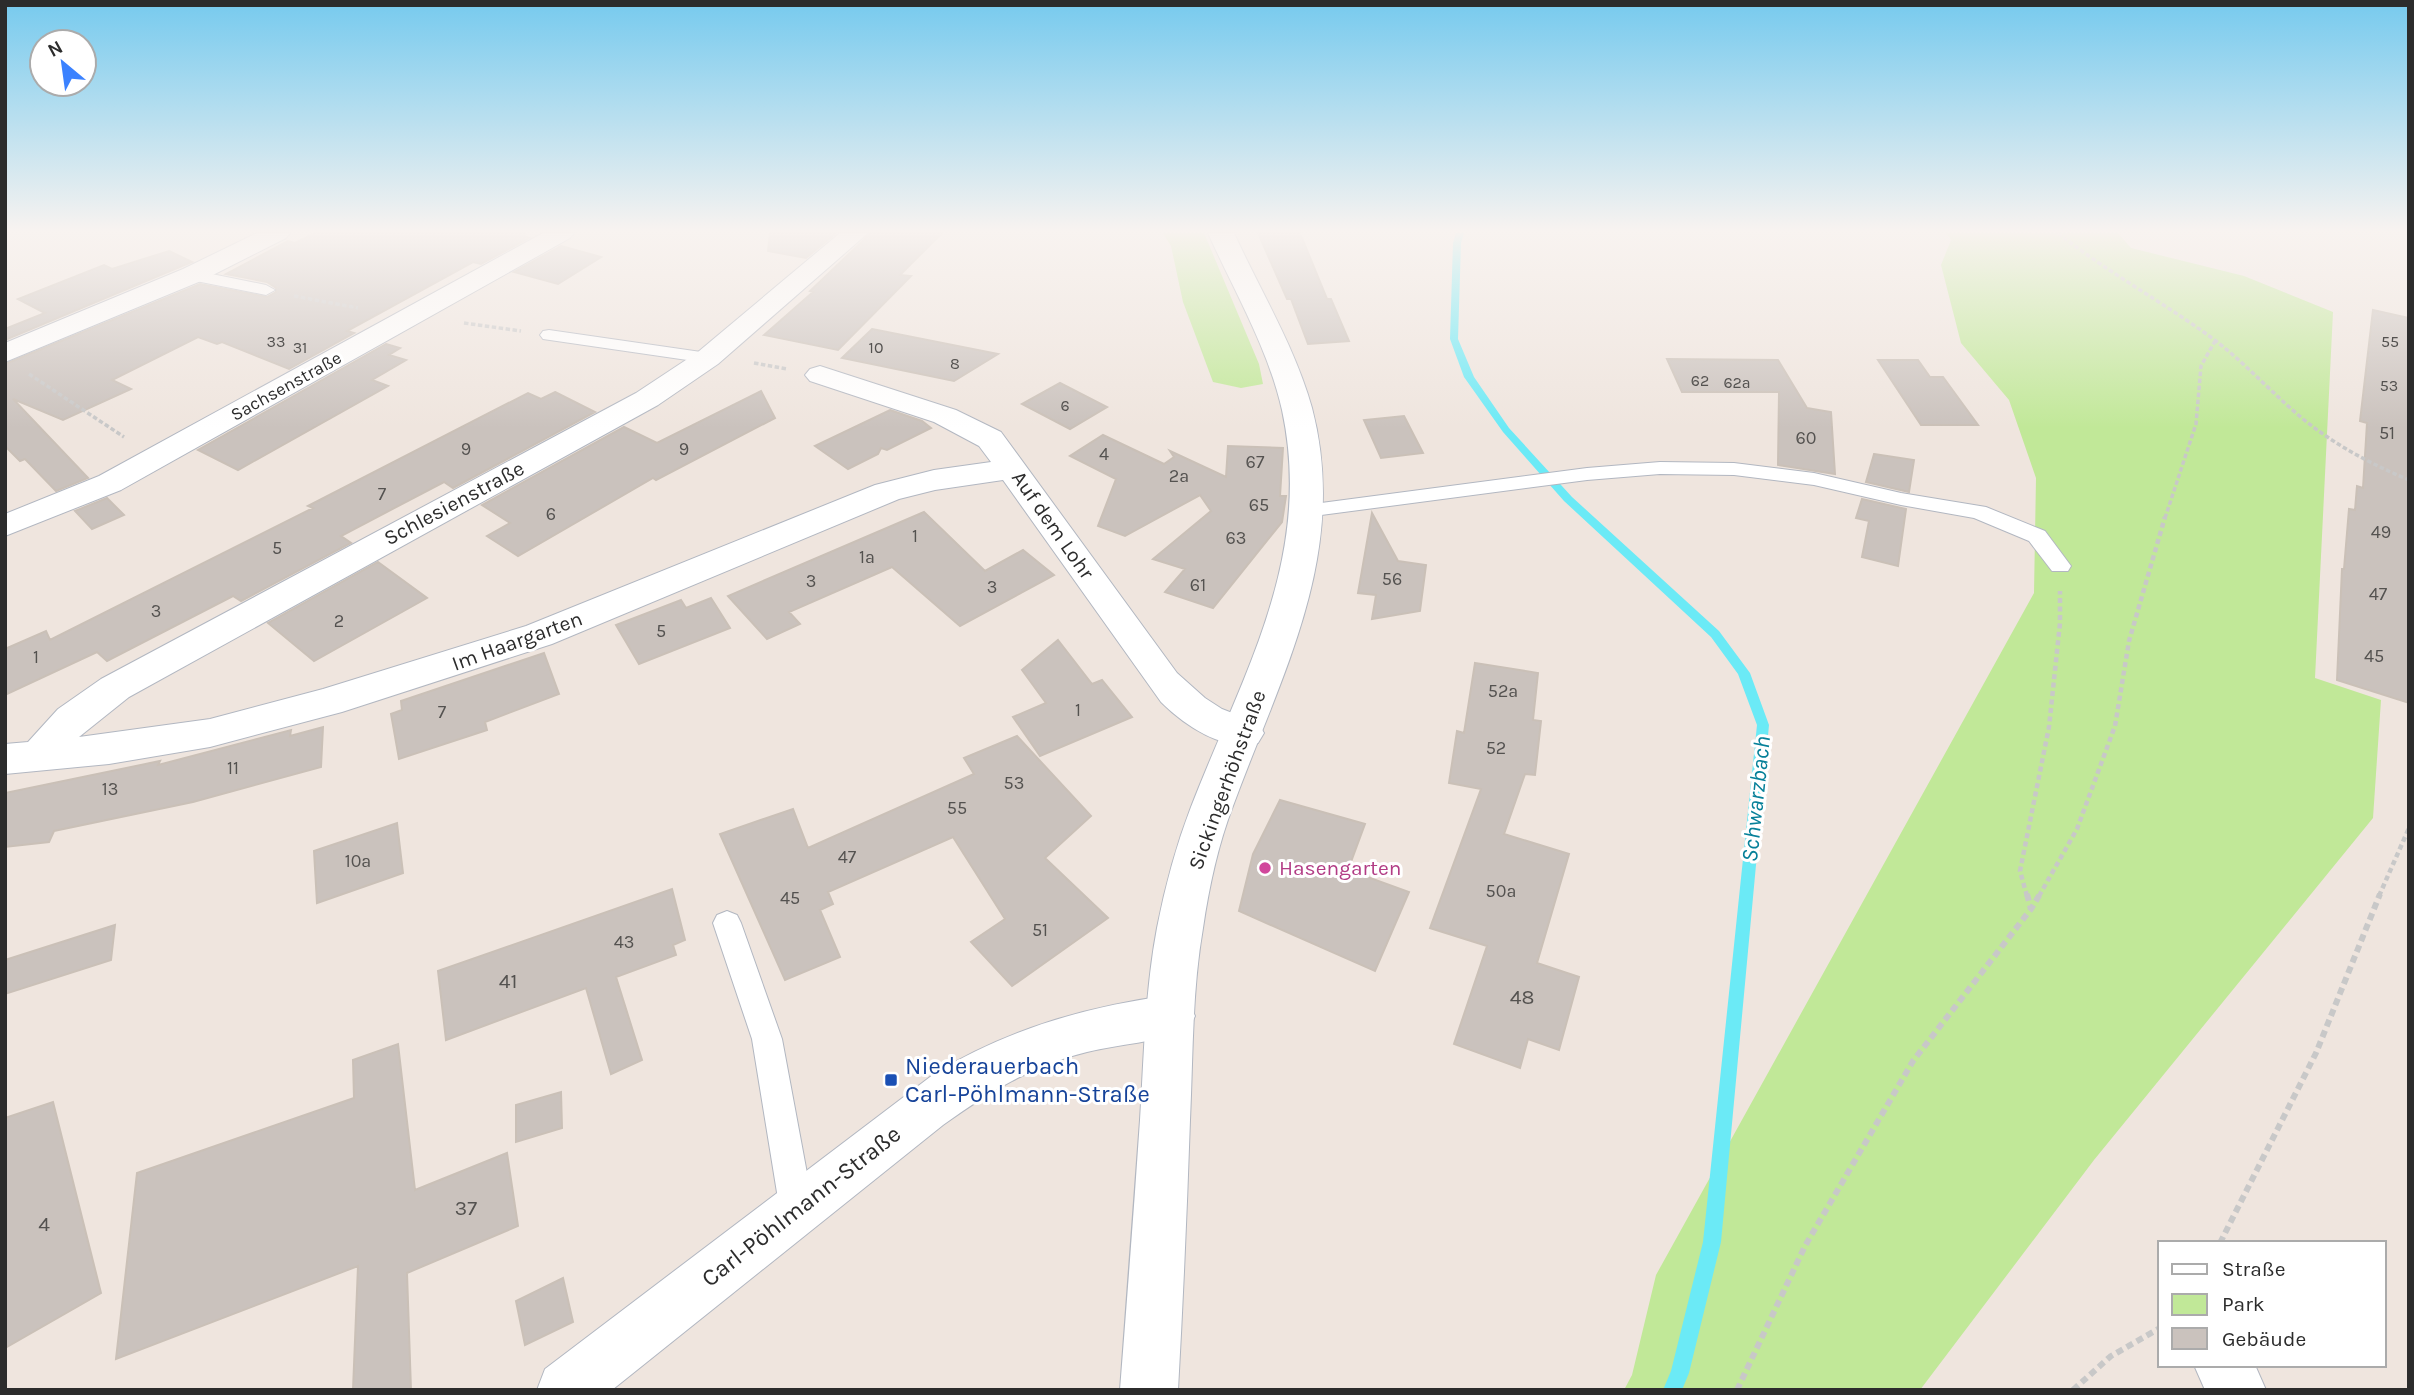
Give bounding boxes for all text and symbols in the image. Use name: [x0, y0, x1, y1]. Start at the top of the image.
north arrow: [28, 28, 98, 98]
text: N: [44, 36, 67, 62]
house number: 33: [267, 332, 285, 351]
house number: 55: [2381, 332, 2399, 351]
house number: 31: [293, 338, 307, 357]
house number: 10: [869, 338, 883, 357]
street label: Sachsenstraße: [227, 346, 345, 426]
house number: 8: [950, 354, 960, 373]
house number: 62: [1691, 371, 1709, 390]
house number: 62a: [1723, 373, 1751, 392]
house number: 53: [2380, 376, 2398, 395]
house number: 6: [1060, 396, 1070, 415]
house number: 51: [2379, 422, 2395, 444]
house number: 60: [1796, 427, 1817, 449]
house number: 9: [461, 438, 471, 460]
house number: 9: [679, 438, 689, 460]
house number: 4: [1099, 443, 1109, 465]
house number: 67: [1246, 451, 1265, 473]
street label: Schlesienstraße: [380, 456, 528, 550]
house number: 2a: [1169, 465, 1189, 487]
street label: Auf dem Lohr: [1007, 466, 1099, 584]
house number: 7: [378, 483, 387, 505]
house number: 65: [1249, 494, 1269, 516]
house number: 6: [546, 503, 556, 525]
house number: 49: [2371, 521, 2391, 543]
house number: 1: [912, 525, 918, 547]
house number: 63: [1226, 527, 1246, 549]
house number: 5: [272, 537, 282, 559]
house number: 1a: [859, 546, 875, 568]
house number: 56: [1382, 568, 1402, 590]
house number: 3: [806, 570, 816, 592]
house number: 61: [1190, 574, 1206, 596]
house number: 3: [987, 576, 997, 598]
house number: 47: [2369, 583, 2388, 605]
house number: 3: [151, 600, 161, 622]
street label: Im Haargarten: [448, 606, 586, 676]
house number: 2: [334, 610, 344, 632]
house number: 5: [656, 620, 666, 642]
house number: 45: [2364, 645, 2384, 667]
house number: 1: [33, 646, 39, 668]
house number: 52a: [1488, 680, 1518, 702]
street label: Sickingerhöhstraße: [1183, 687, 1271, 873]
house number: 1: [1075, 699, 1081, 721]
house number: 7: [438, 701, 447, 723]
water label: Schwarzbach: [1736, 735, 1776, 863]
house number: 52: [1486, 737, 1506, 759]
house number: 11: [227, 757, 239, 779]
house number: 53: [1004, 772, 1024, 794]
house number: 13: [102, 778, 118, 800]
house number: 55: [947, 797, 967, 819]
house number: 47: [838, 846, 857, 868]
house number: 10a: [345, 850, 371, 872]
place label: Hasengarten: [1279, 856, 1401, 880]
marker: Hasengarten: [1257, 860, 1273, 876]
house number: 50a: [1486, 880, 1516, 902]
house number: 45: [780, 887, 800, 909]
house number: 51: [1032, 919, 1048, 941]
house number: 43: [614, 931, 634, 953]
house number: 41: [499, 969, 517, 993]
house number: 48: [1510, 985, 1534, 1009]
place label: Niederauerbach Carl-Pöhlmann-Straße: [905, 1052, 1150, 1108]
marker: Niederauerbach Carl-Pöhlmann-Straße: [883, 1072, 899, 1088]
street label: Carl-Pöhlmann-Straße: [696, 1120, 906, 1292]
house number: 37: [455, 1196, 477, 1220]
house number: 4: [38, 1212, 50, 1236]
legend: [2158, 1241, 2386, 1367]
text: Straße: [2222, 1257, 2285, 1281]
text: Park: [2222, 1292, 2265, 1316]
text: Gebäude: [2222, 1327, 2306, 1351]

